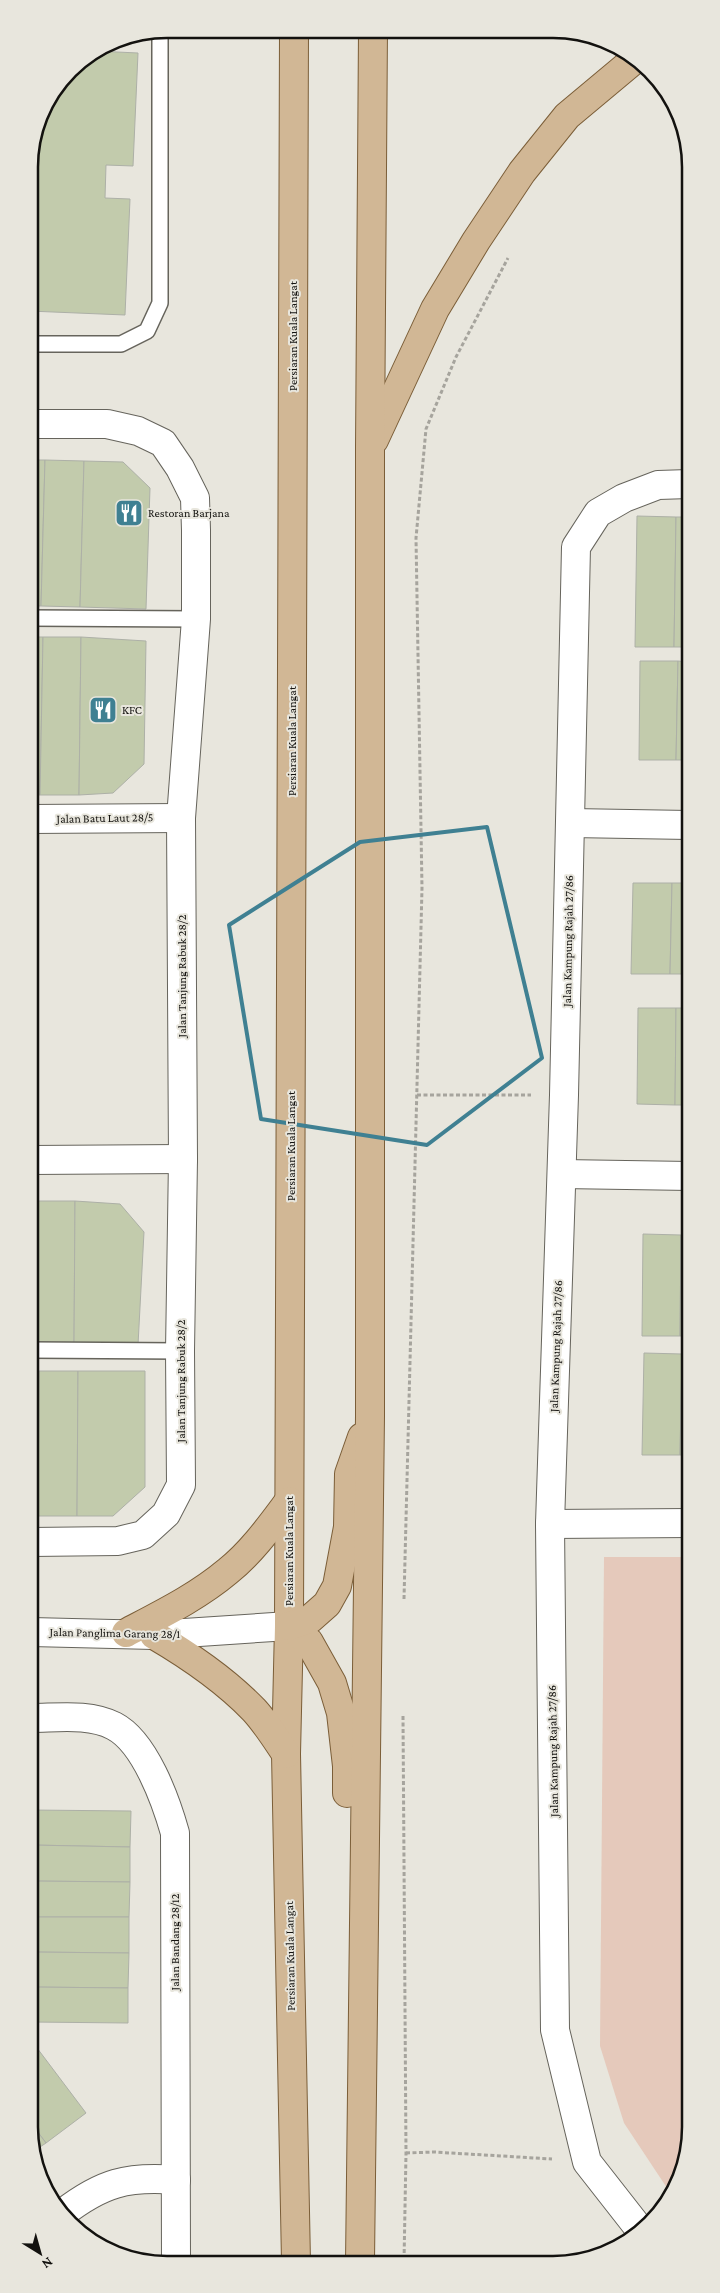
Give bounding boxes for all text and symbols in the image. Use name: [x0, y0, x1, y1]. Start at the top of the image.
street label: Persiaran Kuala Langat: [286, 280, 300, 391]
restaurant icon: Restoran Barjana: [114, 498, 144, 528]
place label: Restoran Barjana: [148, 506, 230, 520]
street label: Persiaran Kuala Langat: [285, 685, 299, 796]
restaurant icon: KFC: [88, 695, 118, 725]
place label: KFC: [122, 703, 142, 717]
street label: Jalan Batu Laut 28/5: [55, 810, 154, 826]
street label: Jalan Kampung Rajah 27/86: [560, 875, 576, 1008]
street label: Jalan Tanjung Rabuk 28/2: [175, 914, 189, 1038]
street label: Persiaran Kuala Langat: [284, 1090, 298, 1201]
street label: Jalan Kampung Rajah 27/86: [547, 1280, 565, 1413]
street label: Jalan Tanjung Rabuk 28/2: [174, 1319, 188, 1443]
street label: Persiaran Kuala Langat: [282, 1495, 296, 1606]
street label: Jalan Panglima Garang 28/1: [48, 1625, 181, 1641]
street label: Jalan Kampung Rajah 27/86: [545, 1685, 561, 1818]
street label: Jalan Bandang 28/12: [168, 1893, 182, 1991]
street label: Persiaran Kuala Langat: [282, 1900, 298, 2011]
north arrow: [15, 2228, 65, 2278]
text: N: [39, 2254, 56, 2273]

